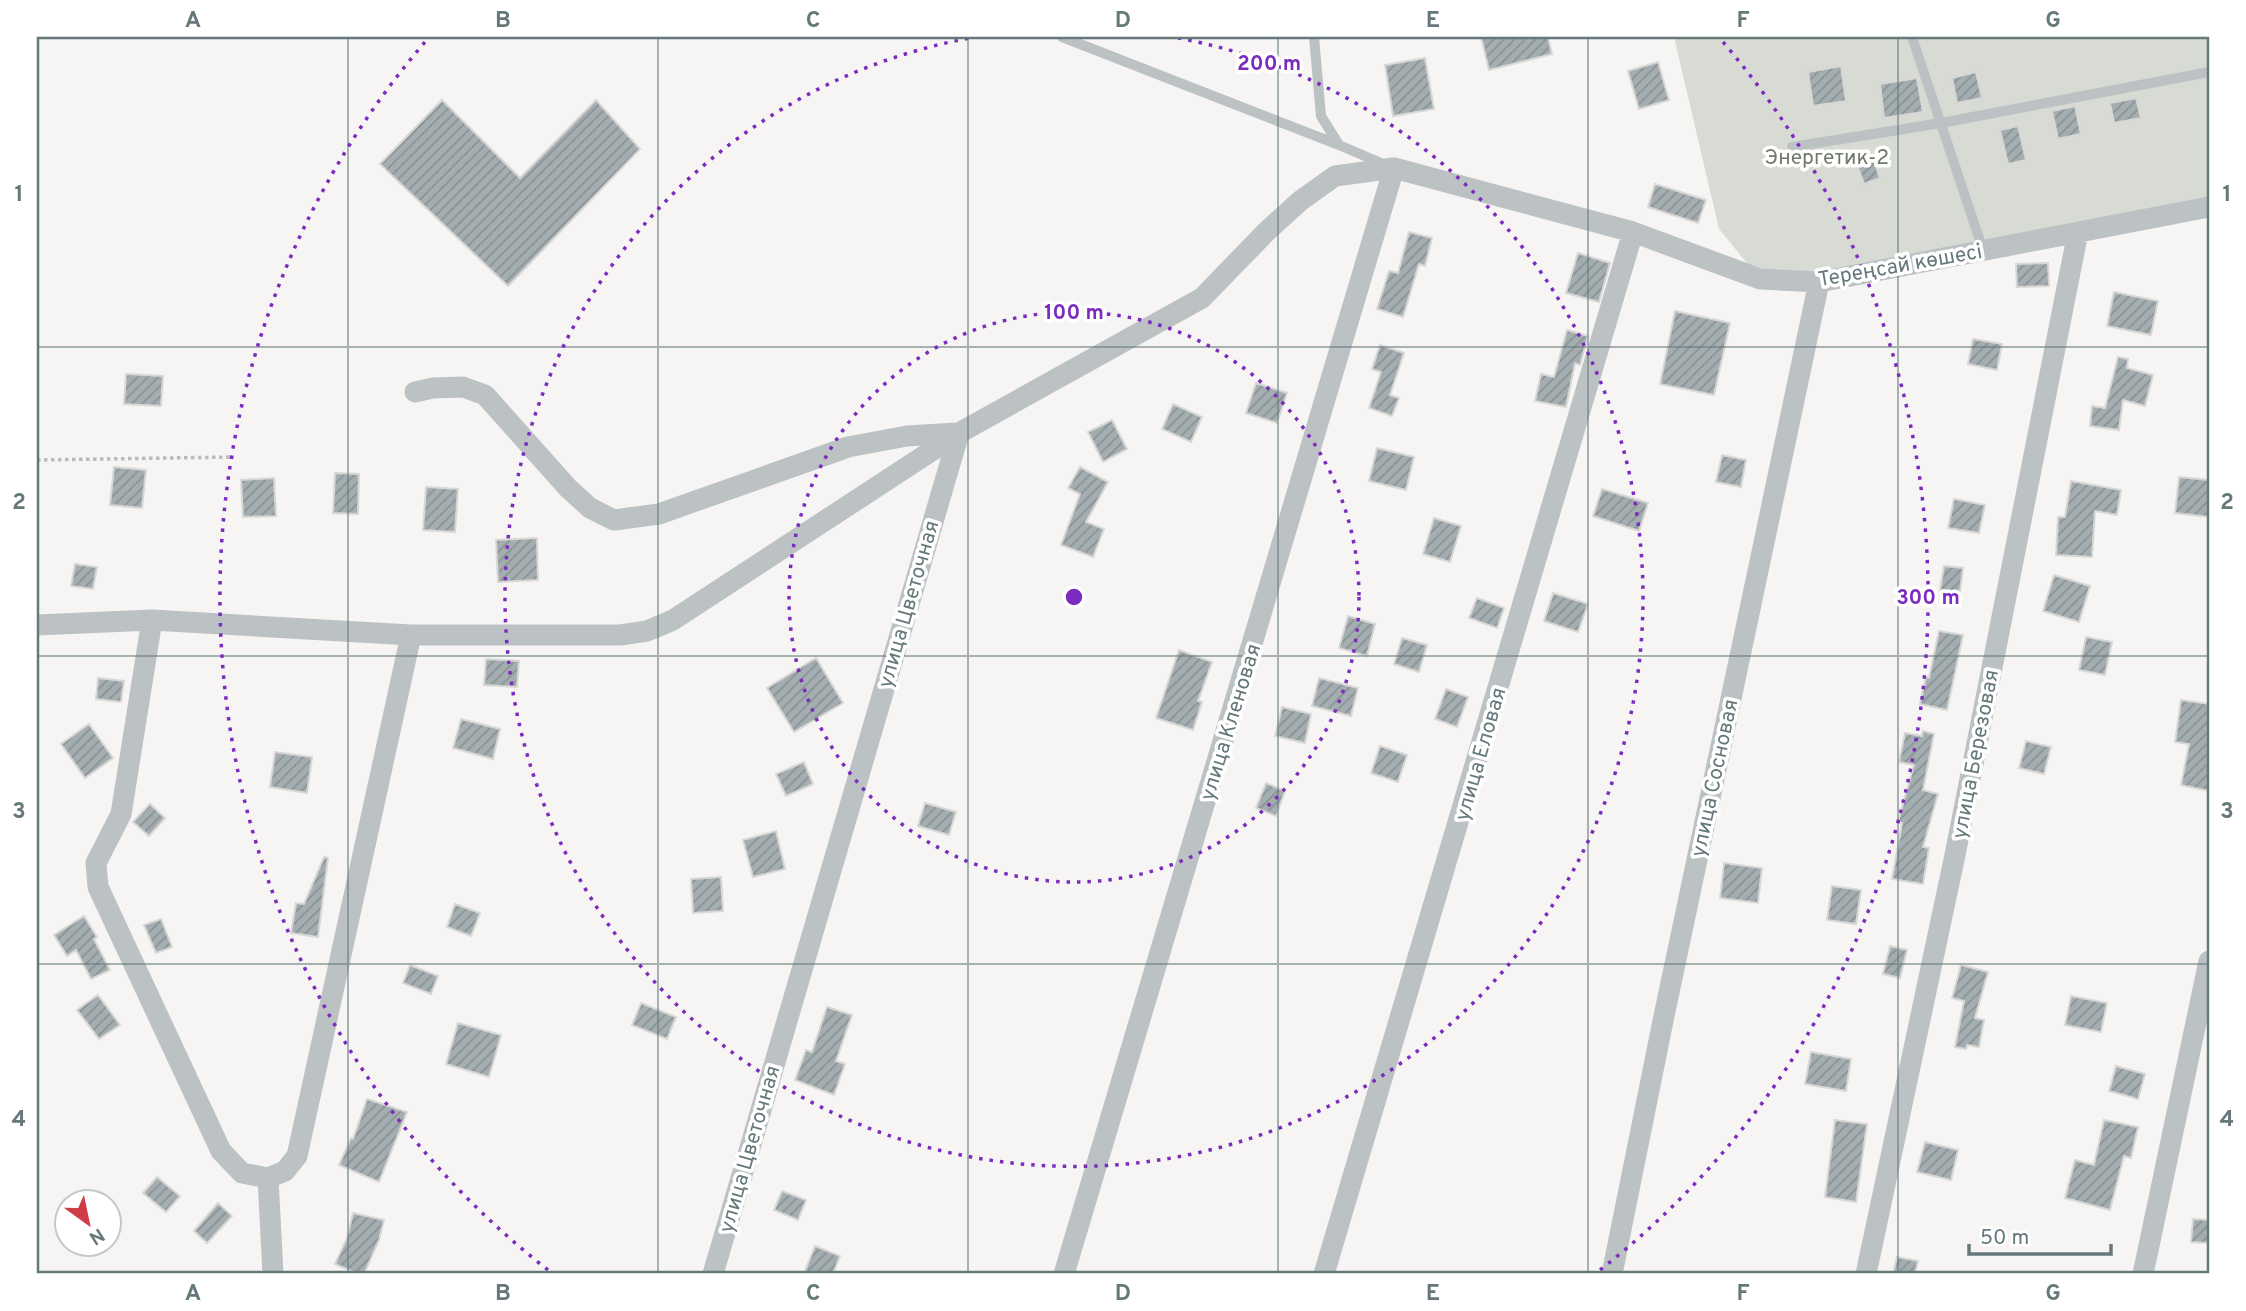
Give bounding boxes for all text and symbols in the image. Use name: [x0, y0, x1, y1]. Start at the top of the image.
text: A: [185, 7, 201, 36]
text: B: [495, 7, 511, 36]
text: C: [806, 7, 820, 36]
text: D: [1115, 7, 1131, 36]
text: E: [1426, 7, 1440, 36]
text: F: [1736, 7, 1750, 36]
text: G: [2045, 7, 2061, 36]
text: 200 m: [1237, 51, 1301, 78]
park label: Энергетик-2: [1765, 145, 1889, 172]
text: 1: [14, 181, 24, 210]
text: 1: [2222, 181, 2232, 210]
street label: Тереңсай көшесі: [1816, 239, 1984, 294]
text: 100 m: [1044, 300, 1104, 327]
text: 2: [12, 489, 26, 518]
text: 2: [2220, 489, 2234, 518]
street label: улица Цветочная: [873, 518, 946, 691]
centre of rings: [1062, 585, 1086, 609]
text: 300 m: [1896, 585, 1960, 612]
street label: улица Кленовая: [1195, 641, 1268, 804]
street label: улица Березовая: [1947, 667, 2006, 841]
street label: улица Еловая: [1450, 685, 1513, 824]
street label: улица Сосновая: [1686, 697, 1745, 860]
text: 3: [12, 798, 26, 827]
text: 3: [2220, 798, 2234, 827]
street label: улица Цветочная: [714, 1063, 787, 1236]
text: 4: [12, 1106, 26, 1135]
text: 4: [2220, 1106, 2234, 1135]
north arrow: [52, 1188, 122, 1258]
scale bar: [1969, 1213, 2111, 1257]
text: N: [84, 1222, 108, 1249]
text: 50 m: [1980, 1225, 2029, 1252]
text: A: [185, 1280, 201, 1309]
text: B: [495, 1280, 511, 1309]
text: C: [806, 1280, 820, 1309]
text: D: [1115, 1280, 1131, 1309]
text: E: [1426, 1280, 1440, 1309]
text: F: [1736, 1280, 1750, 1309]
text: G: [2045, 1280, 2061, 1309]

